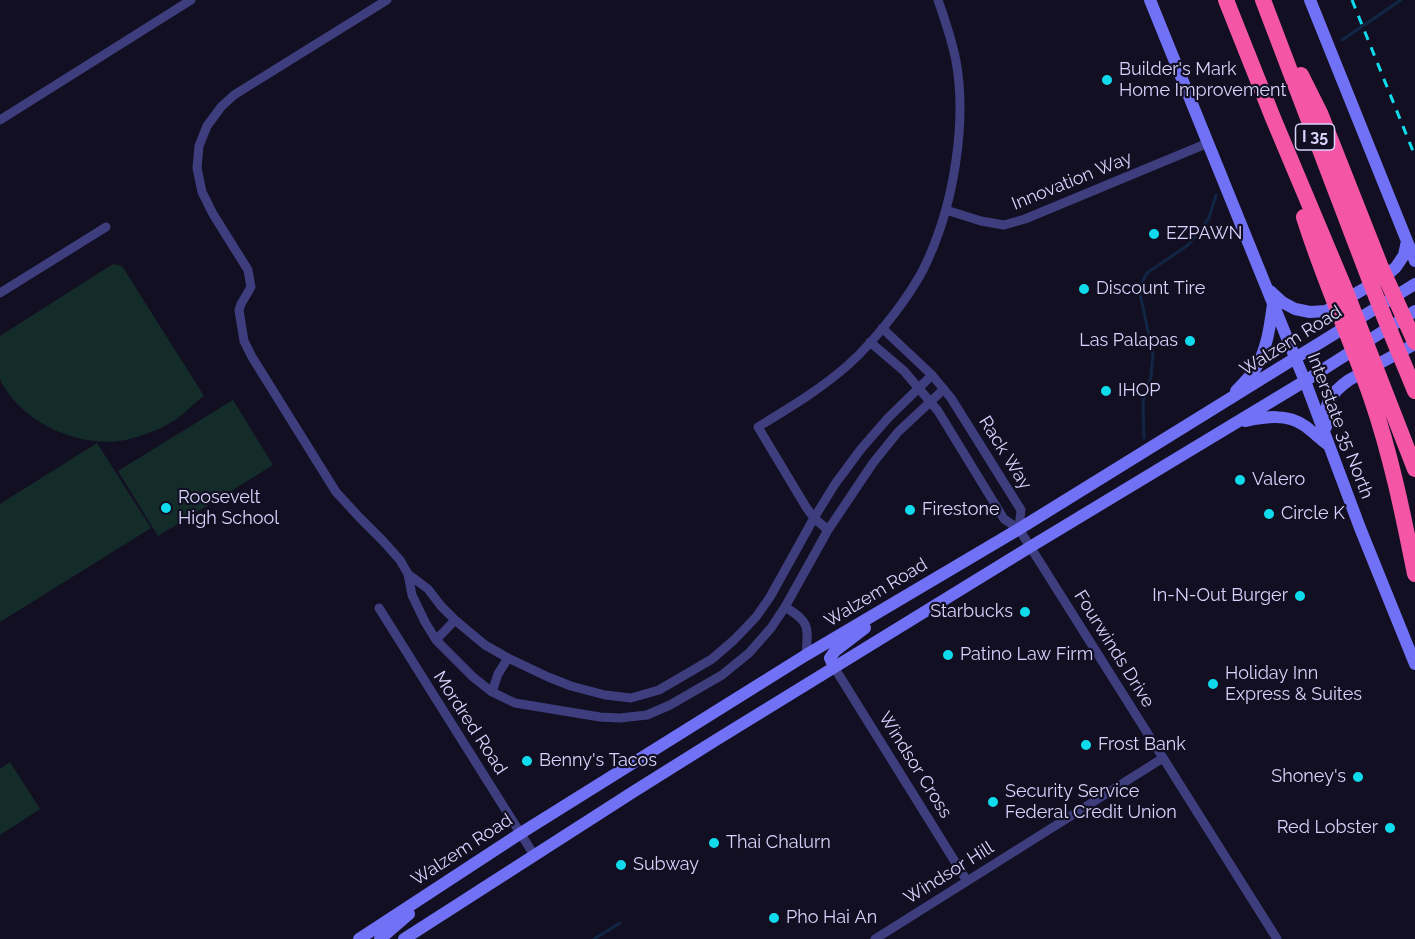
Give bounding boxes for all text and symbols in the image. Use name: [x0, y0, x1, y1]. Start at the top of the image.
place label: Builder's Mark Home Improvement: [1119, 59, 1286, 101]
marker: Builder's Mark Home Improvement: [1100, 73, 1114, 87]
road number: I 35: [1296, 124, 1334, 150]
street label: Innovation Way: [1009, 147, 1135, 215]
place label: EZPAWN: [1166, 223, 1242, 245]
marker: EZPAWN: [1147, 227, 1161, 241]
place label: Discount Tire: [1096, 278, 1205, 300]
marker: Discount Tire: [1077, 282, 1091, 296]
street label: Walzem Road: [1236, 301, 1346, 381]
place label: Las Palapas: [1079, 330, 1178, 352]
marker: Las Palapas: [1183, 334, 1197, 348]
street label: Interstate 35 North: [1302, 350, 1378, 502]
place label: IHOP: [1118, 380, 1160, 402]
marker: IHOP: [1099, 384, 1113, 398]
street label: Rack Way: [974, 412, 1036, 494]
place label: Valero: [1252, 469, 1305, 491]
marker: Valero: [1233, 473, 1247, 487]
place label: Roosevelt High School: [178, 487, 279, 530]
place label: Firestone: [922, 499, 999, 521]
marker: Roosevelt High School: [159, 501, 173, 515]
marker: Firestone: [903, 503, 917, 517]
place label: Circle K: [1281, 503, 1345, 525]
marker: Circle K: [1262, 507, 1276, 521]
street label: Walzem Road: [821, 554, 931, 632]
place label: In-N-Out Burger: [1152, 585, 1288, 607]
street label: Fourwinds Drive: [1069, 586, 1159, 712]
marker: In-N-Out Burger: [1293, 589, 1307, 603]
place label: Starbucks: [930, 601, 1013, 623]
marker: Starbucks: [1018, 605, 1032, 619]
place label: Patino Law Firm: [960, 644, 1093, 666]
marker: Patino Law Firm: [941, 648, 955, 662]
place label: Holiday Inn Express & Suites: [1225, 663, 1362, 706]
street label: Mordred Road: [428, 667, 512, 779]
marker: Holiday Inn Express & Suites: [1206, 677, 1220, 691]
street label: Windsor Cross: [874, 708, 956, 822]
place label: Frost Bank: [1098, 734, 1186, 756]
marker: Frost Bank: [1079, 738, 1093, 752]
place label: Benny's Tacos: [539, 750, 657, 772]
marker: Benny's Tacos: [520, 754, 534, 768]
place label: Shoney's: [1271, 766, 1346, 788]
marker: Shoney's: [1351, 770, 1365, 784]
place label: Security Service Federal Credit Union: [1005, 781, 1177, 824]
marker: Security Service Federal Credit Union: [986, 795, 1000, 809]
street label: Walzem Road: [407, 809, 517, 891]
place label: Red Lobster: [1277, 817, 1378, 839]
marker: Red Lobster: [1383, 821, 1397, 835]
place label: Thai Chalurn: [726, 832, 831, 854]
marker: Thai Chalurn: [707, 836, 721, 850]
street label: Windsor Hill: [900, 837, 998, 909]
place label: Subway: [633, 854, 699, 876]
marker: Subway: [614, 858, 628, 872]
place label: Pho Hai An: [786, 907, 877, 929]
marker: Pho Hai An: [767, 911, 781, 925]

